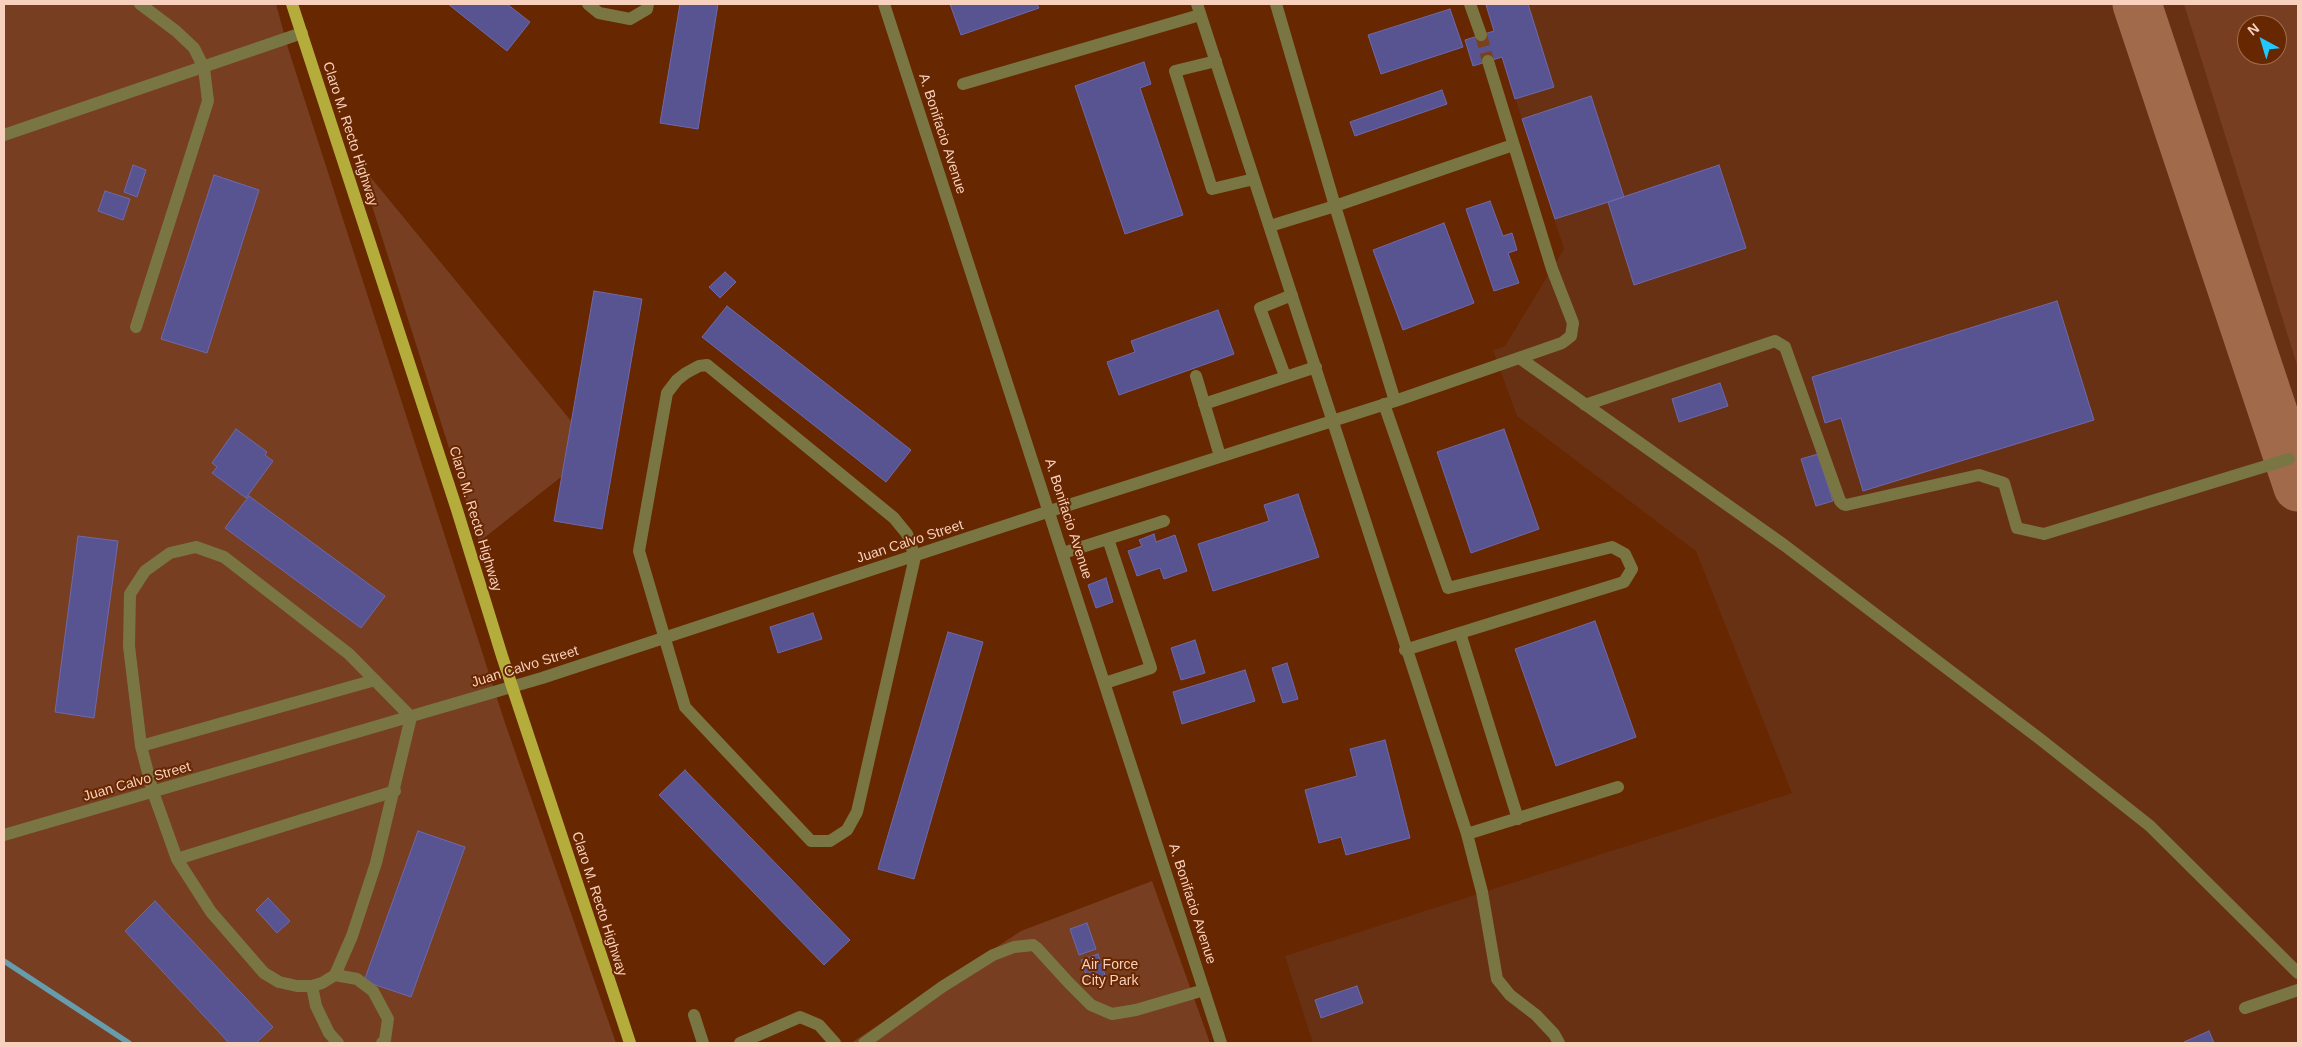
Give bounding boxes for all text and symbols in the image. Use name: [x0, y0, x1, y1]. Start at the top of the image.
north arrow: [2237, 15, 2287, 65]
text: N: [2244, 20, 2262, 39]
street label: Claro M. Recto Highway: [319, 60, 381, 208]
street label: A. Bonifacio Avenue: [915, 72, 969, 196]
street label: Claro M. Recto Highway: [445, 444, 505, 594]
street label: A. Bonifacio Avenue: [1041, 457, 1095, 581]
street label: Juan Calvo Street: [854, 517, 966, 567]
street label: Juan Calvo Street: [469, 643, 581, 691]
street label: Juan Calvo Street: [81, 759, 193, 805]
street label: Claro M. Recto Highway: [568, 830, 630, 978]
street label: A. Bonifacio Avenue: [1165, 842, 1219, 966]
park label: Air Force City Park: [1082, 957, 1138, 990]

